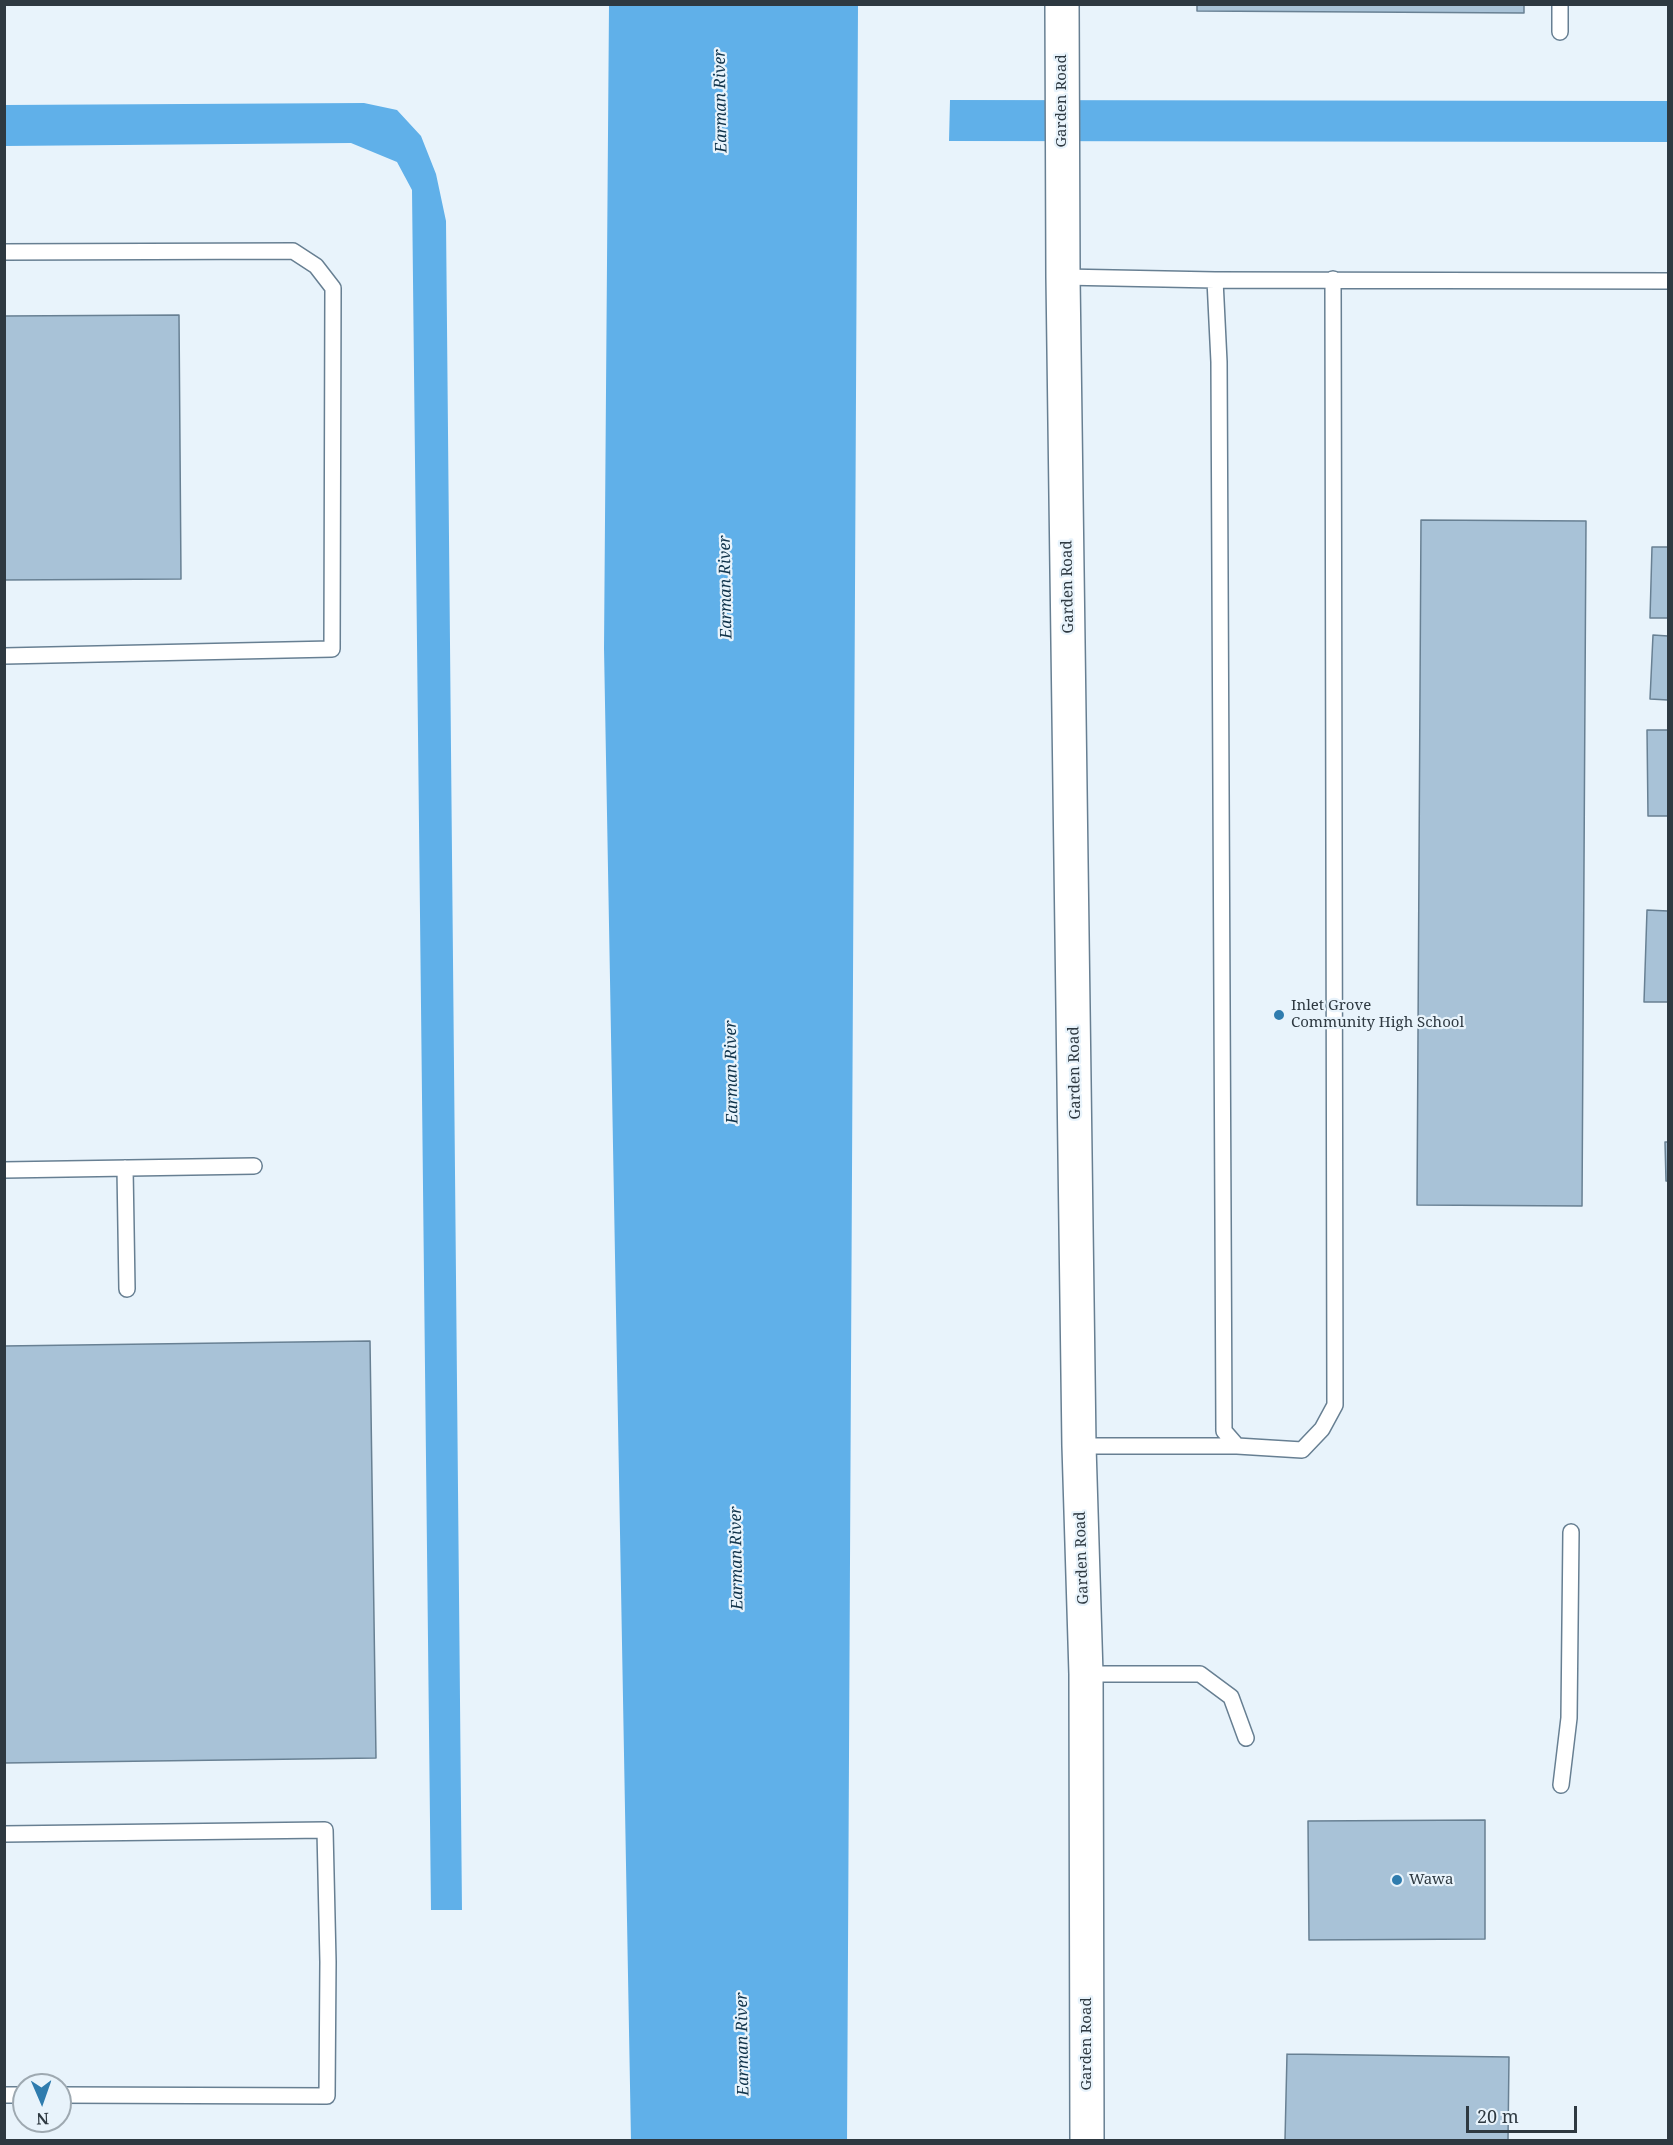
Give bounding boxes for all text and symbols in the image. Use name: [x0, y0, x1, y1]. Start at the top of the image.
water label: Earman River: [710, 49, 732, 153]
street label: Garden Road: [1053, 54, 1071, 148]
water label: Earman River: [715, 535, 737, 639]
street label: Garden Road: [1058, 540, 1078, 634]
place label: Inlet Grove Community High School: [1291, 997, 1464, 1032]
marker: Inlet Grove Community High School: [1272, 1008, 1286, 1022]
water label: Earman River: [721, 1020, 743, 1124]
street label: Garden Road: [1065, 1026, 1085, 1120]
water label: Earman River: [726, 1506, 748, 1610]
street label: Garden Road: [1071, 1511, 1093, 1605]
place label: Wawa: [1409, 1871, 1453, 1889]
marker: Wawa: [1390, 1873, 1404, 1887]
water label: Earman River: [732, 1992, 754, 2096]
street label: Garden Road: [1078, 1997, 1096, 2091]
north arrow: [12, 2073, 72, 2133]
scale bar: [1469, 2094, 1580, 2132]
text: 20 m: [1477, 2104, 1519, 2128]
text: N: [36, 2108, 49, 2130]

